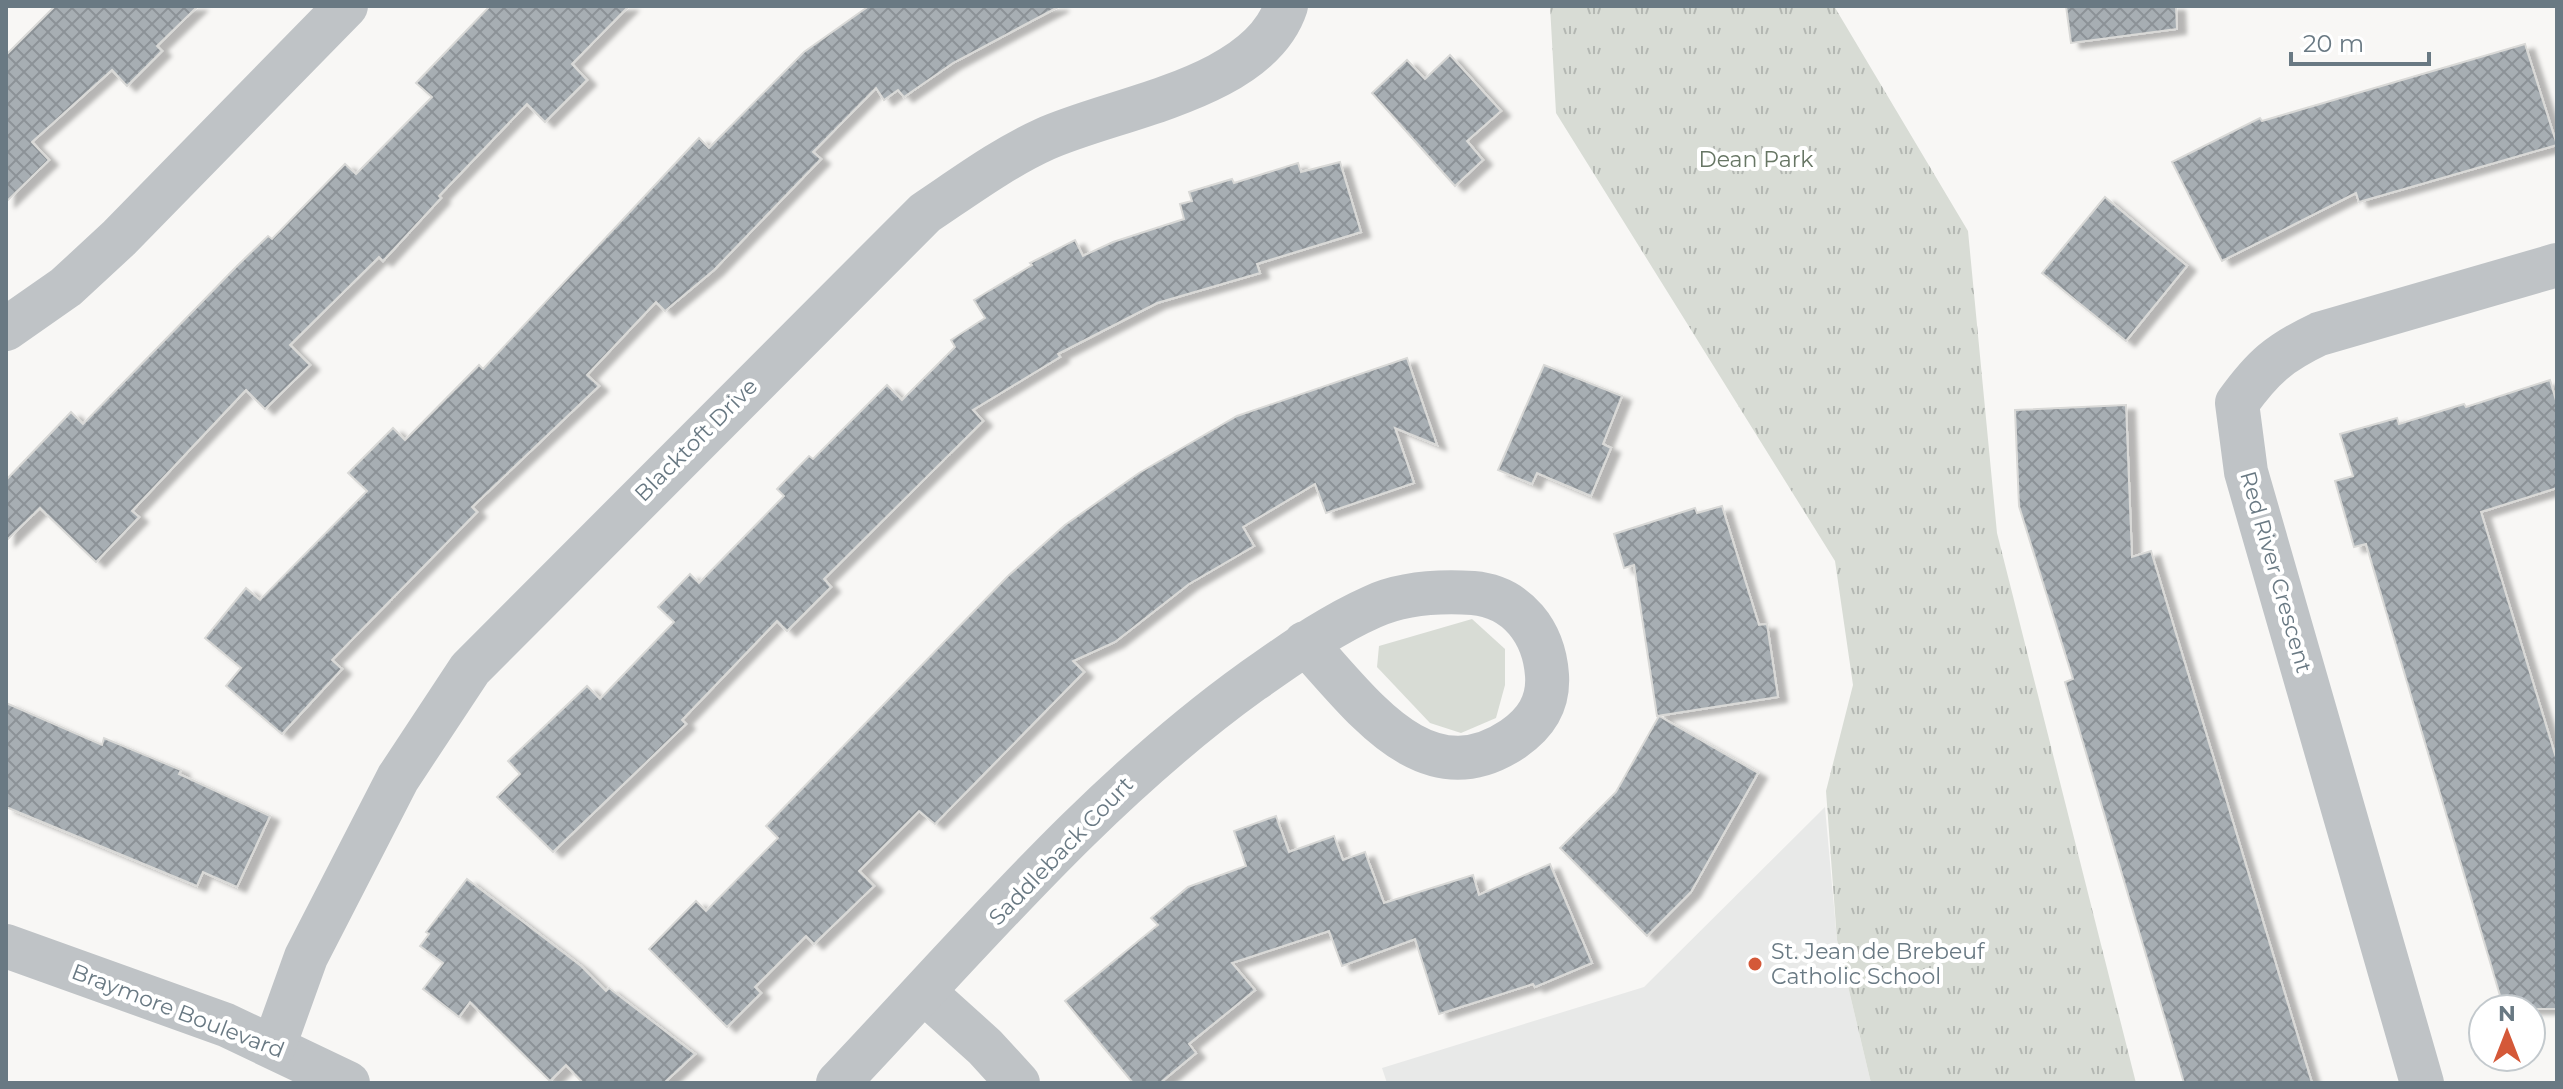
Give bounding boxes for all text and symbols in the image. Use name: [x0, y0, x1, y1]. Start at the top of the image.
scale bar: [2291, 16, 2429, 66]
text: 20 m: [2303, 29, 2364, 58]
park label: Dean Park: [1698, 146, 1814, 173]
street label: Blacktoft Drive: [629, 373, 763, 507]
street label: Red River Crescent: [2234, 468, 2318, 676]
street label: Saddleback Court: [983, 771, 1139, 931]
place label: St. Jean de Brebeuf Catholic School: [1771, 938, 1986, 990]
marker: St. Jean de Brebeuf Catholic School: [1746, 955, 1764, 973]
street label: Braymore Boulevard: [68, 958, 288, 1064]
north arrow: [2467, 993, 2547, 1073]
text: N: [2498, 1000, 2516, 1027]

